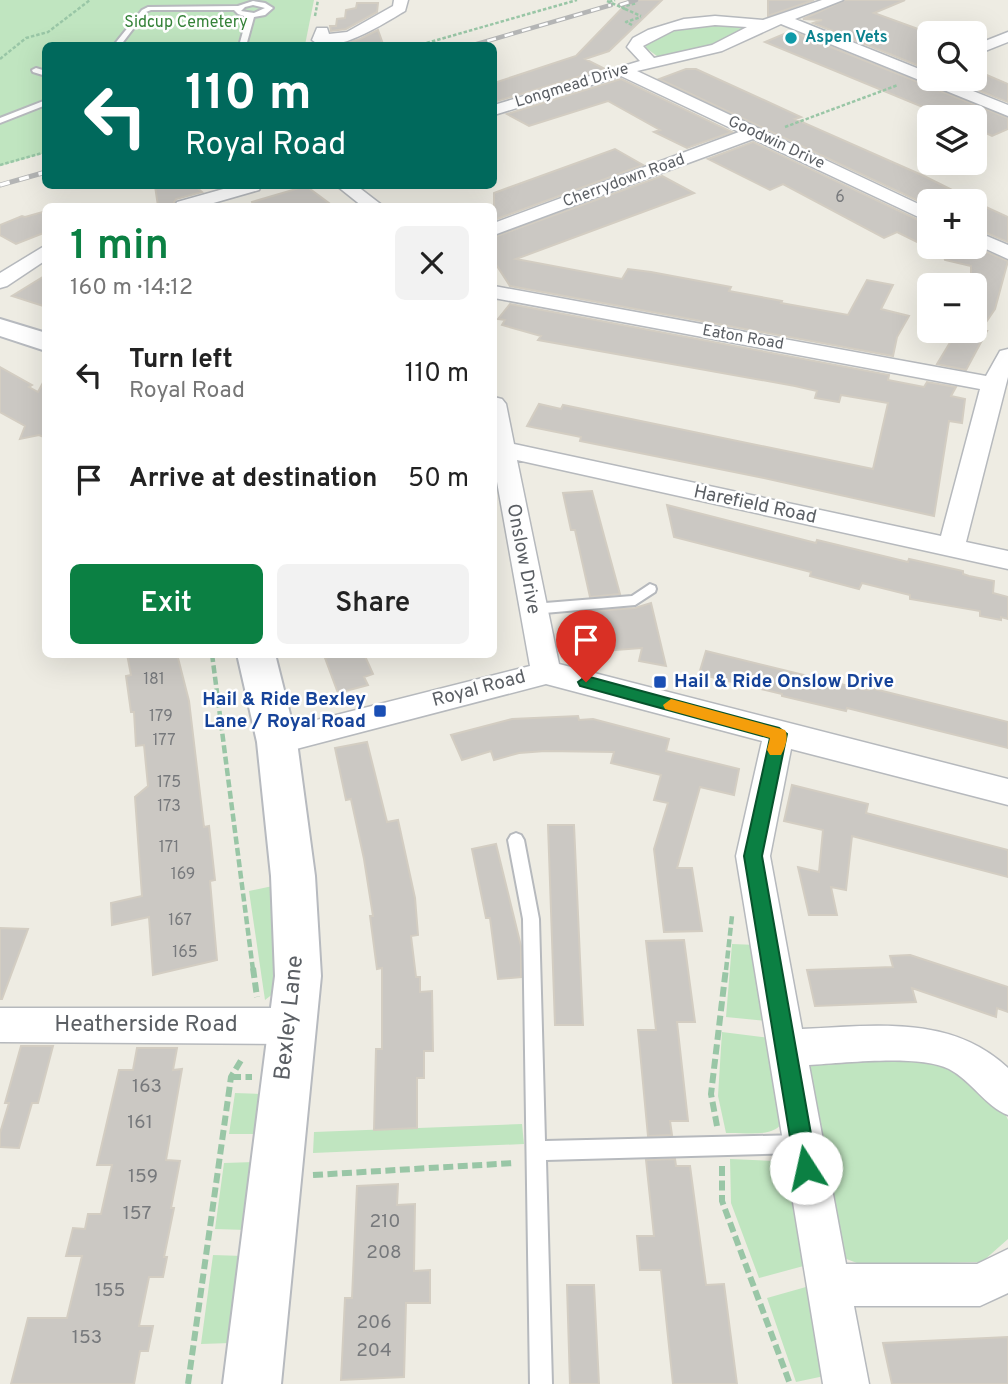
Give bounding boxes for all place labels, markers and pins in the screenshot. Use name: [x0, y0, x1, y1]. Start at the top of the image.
place label: Aspen Vets: [805, 28, 888, 48]
marker: Aspen Vets: [783, 30, 799, 46]
pin: [556, 610, 616, 682]
place label: Hail & Ride Onslow Drive: [674, 670, 894, 694]
marker: Hail & Ride Onslow Drive: [652, 674, 668, 690]
place label: Hail & Ride Bexley Lane / Royal Road: [202, 688, 366, 734]
marker: Hail & Ride Bexley Lane / Royal Road: [372, 703, 388, 719]

